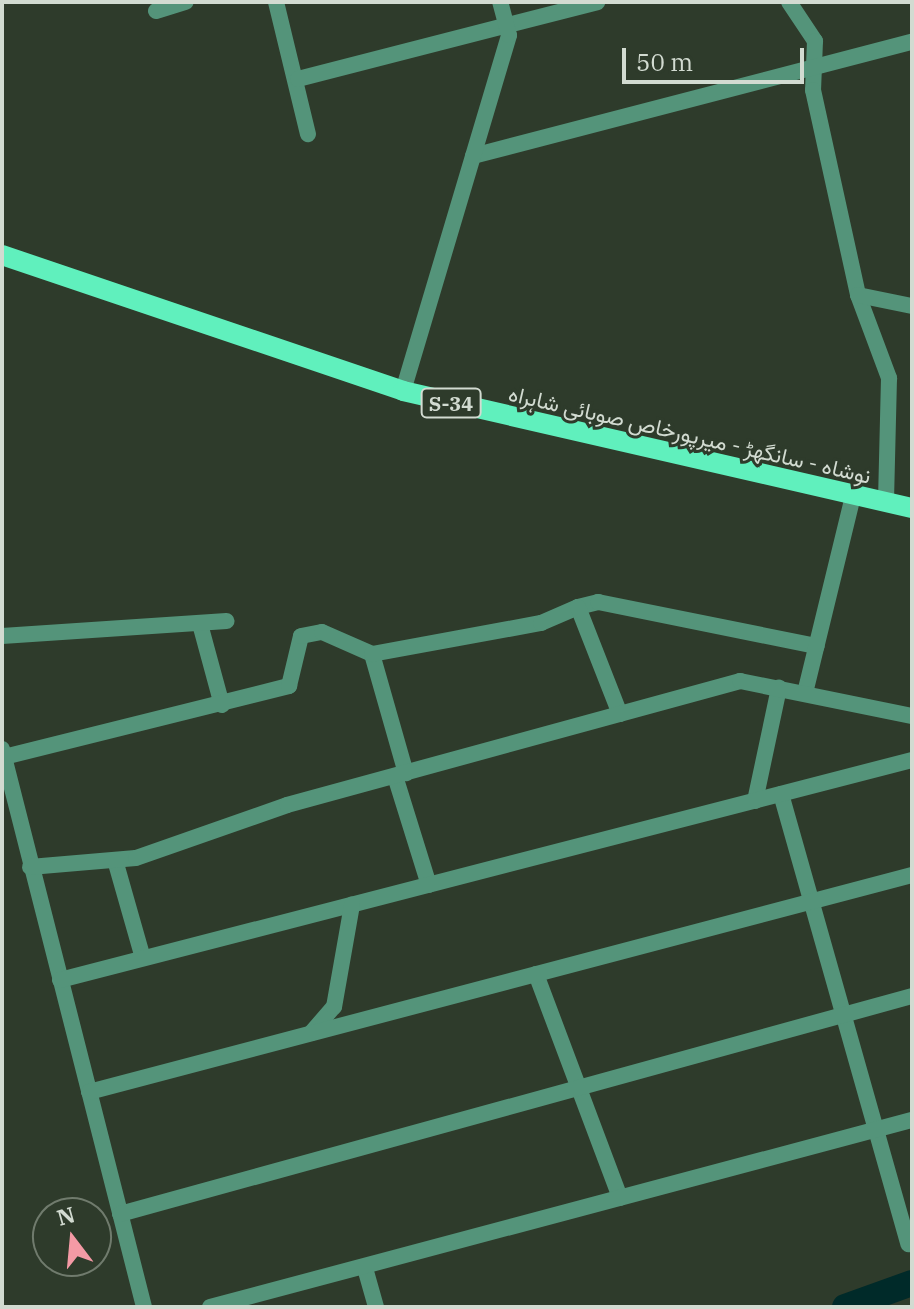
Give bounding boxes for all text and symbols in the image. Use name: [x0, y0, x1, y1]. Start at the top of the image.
scale bar: [626, 32, 808, 82]
text: 50 m: [636, 46, 693, 78]
street label: نوشاہ - سانگھڑ - میرپورخاص صوبائی شاہراہ: [506, 379, 874, 489]
road number: S-34: [419, 387, 483, 419]
north arrow: [32, 1197, 112, 1277]
text: N: [53, 1199, 78, 1232]

